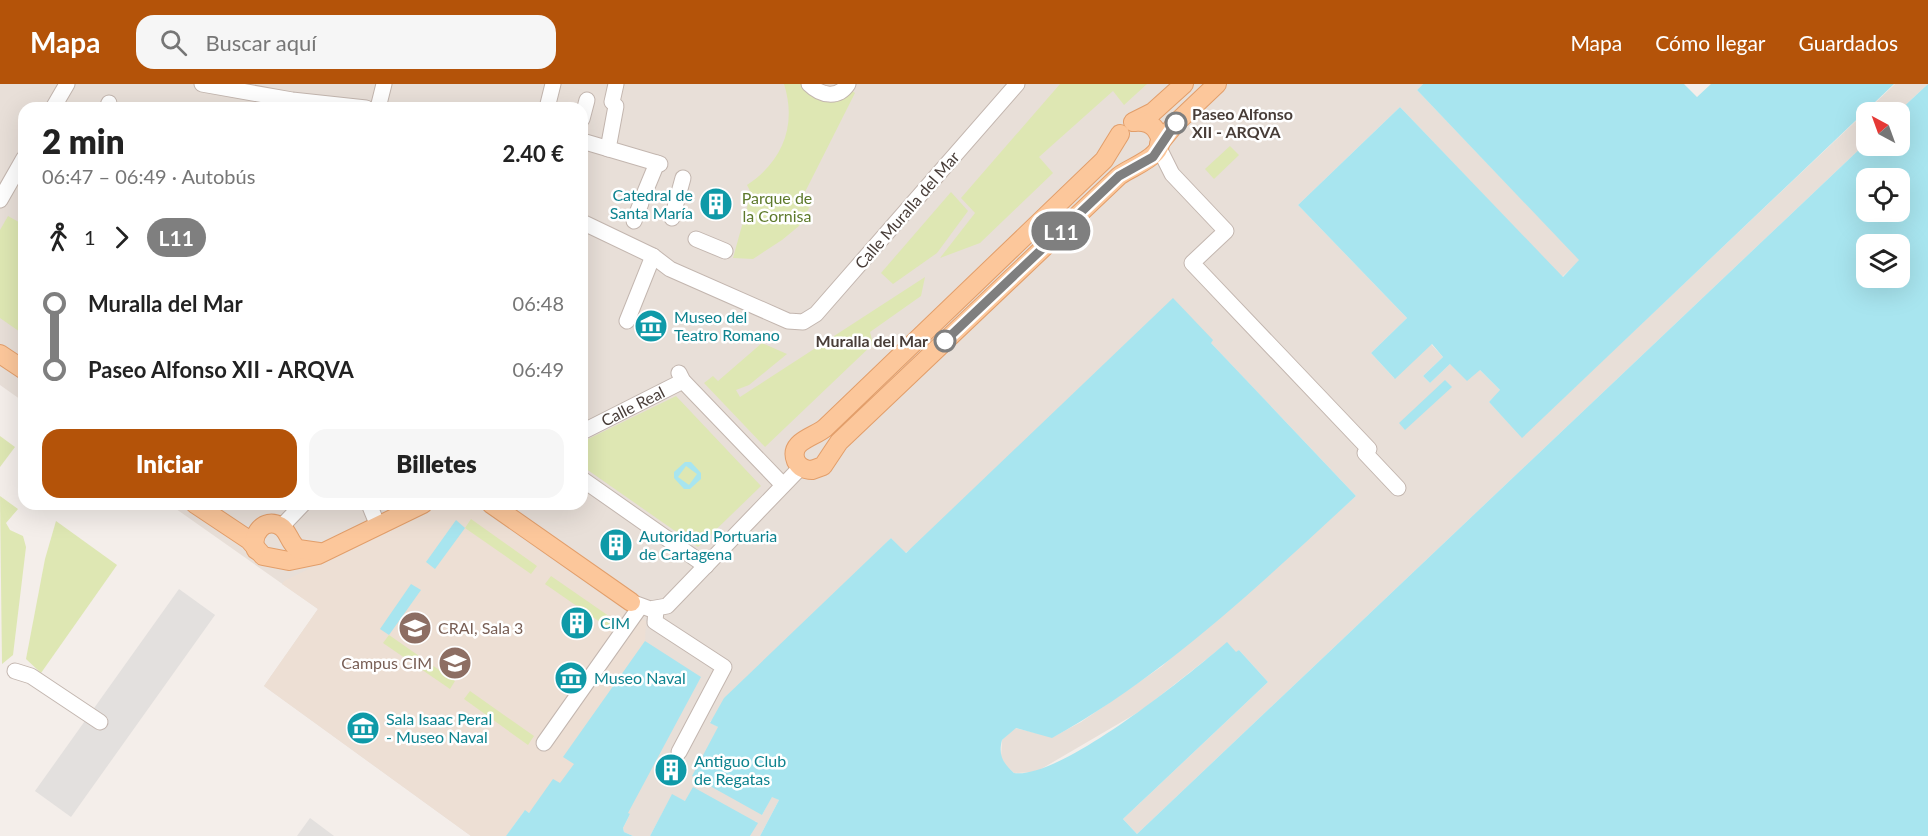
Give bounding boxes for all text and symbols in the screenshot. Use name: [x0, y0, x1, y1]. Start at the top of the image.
search box: [136, 15, 556, 69]
text: Mapa: [30, 25, 100, 59]
icon: search: [157, 26, 190, 59]
text: Buscar aquí: [205, 29, 317, 56]
text: Mapa: [1570, 30, 1622, 55]
text: Cómo llegar: [1655, 30, 1766, 55]
text: Guardados: [1799, 30, 1898, 55]
north arrow: [1856, 102, 1910, 156]
map controls: [1856, 102, 1910, 288]
place label: Paseo Alfonso XII - ARQVA: [1192, 104, 1293, 141]
marker: Paseo Alfonso XII - ARQVA: [1165, 112, 1187, 134]
text: 2 min: [42, 121, 124, 161]
text: 2.40 €: [502, 140, 564, 167]
street label: Calle Muralla del Mar: [850, 147, 963, 272]
text: 06:47 – 06:49 · Autobús: [42, 164, 255, 188]
button: locate: [1856, 168, 1910, 222]
place label: Catedral de Santa María: [610, 185, 693, 222]
building icon: Catedral de Santa María: [698, 186, 734, 222]
park label: Parque de la Cornisa: [742, 188, 812, 225]
line badge: L11: [1026, 212, 1096, 250]
text: L11: [1043, 219, 1079, 244]
icon: walk: [42, 221, 75, 254]
icon: forward: [105, 221, 138, 254]
text: 1: [84, 225, 96, 249]
text: L11: [159, 225, 194, 250]
button: layers: [1856, 234, 1910, 288]
text: Muralla del Mar: [88, 290, 243, 317]
text: 06:48: [513, 291, 564, 315]
place label: Museo del Teatro Romano: [674, 307, 780, 344]
museum icon: Museo del Teatro Romano: [633, 308, 669, 344]
marker: Muralla del Mar: [934, 330, 956, 352]
place label: Muralla del Mar: [816, 331, 928, 350]
text: Paseo Alfonso XII - ARQVA: [88, 356, 354, 383]
text: 06:49: [513, 357, 564, 381]
street label: Calle Real: [598, 382, 668, 430]
button: Iniciar: [42, 429, 297, 498]
button: Billetes: [309, 429, 564, 498]
place label: Autoridad Portuaria de Cartagena: [639, 526, 777, 563]
building icon: Autoridad Portuaria de Cartagena: [598, 527, 634, 563]
building icon: CIM: [559, 605, 595, 641]
school or university icon: CRAI, Sala 3: [397, 610, 433, 646]
place label: CIM: [600, 613, 630, 632]
place label: CRAI, Sala 3: [438, 618, 523, 637]
school or university icon: Campus CIM: [437, 645, 473, 681]
place label: Campus CIM: [341, 653, 432, 672]
museum icon: Museo Naval: [553, 660, 589, 696]
place label: Museo Naval: [594, 668, 686, 687]
place label: Sala Isaac Peral - Museo Naval: [386, 709, 492, 746]
museum icon: Sala Isaac Peral - Museo Naval: [345, 710, 381, 746]
place label: Antiguo Club de Regatas: [694, 751, 786, 788]
building icon: Antiguo Club de Regatas: [653, 752, 689, 788]

